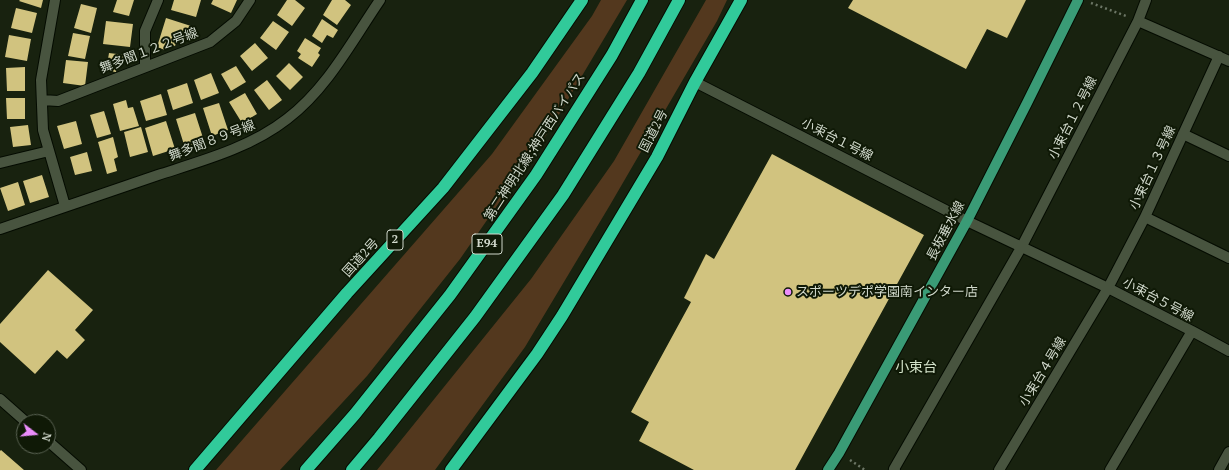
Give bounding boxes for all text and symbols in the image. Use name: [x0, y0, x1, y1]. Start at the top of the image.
street label: 舞多聞１２２号線: [98, 25, 200, 77]
street label: 第二神明北線;神戸西バイパス: [481, 70, 589, 224]
street label: 小束台１２号線: [1045, 74, 1101, 162]
street label: 国道2号: [637, 107, 671, 155]
street label: 小束台１号線: [799, 115, 875, 165]
street label: 舞多聞８９号線: [167, 117, 257, 165]
street label: 小束台１３号線: [1127, 123, 1179, 213]
street label: 長坂垂水線: [924, 199, 968, 263]
road number: 2: [387, 230, 403, 250]
road number: E94: [472, 234, 502, 254]
street label: 国道2号: [340, 236, 382, 280]
street label: 小束台５号線: [1120, 275, 1196, 325]
place label: スポーツデポ学園南インター店: [796, 284, 978, 300]
marker: スポーツデポ学園南インター店: [783, 287, 793, 297]
street label: 小束台４号線: [1016, 335, 1070, 409]
district label: 小束台: [895, 360, 937, 376]
north arrow: [16, 414, 56, 454]
text: N: [39, 431, 54, 443]

